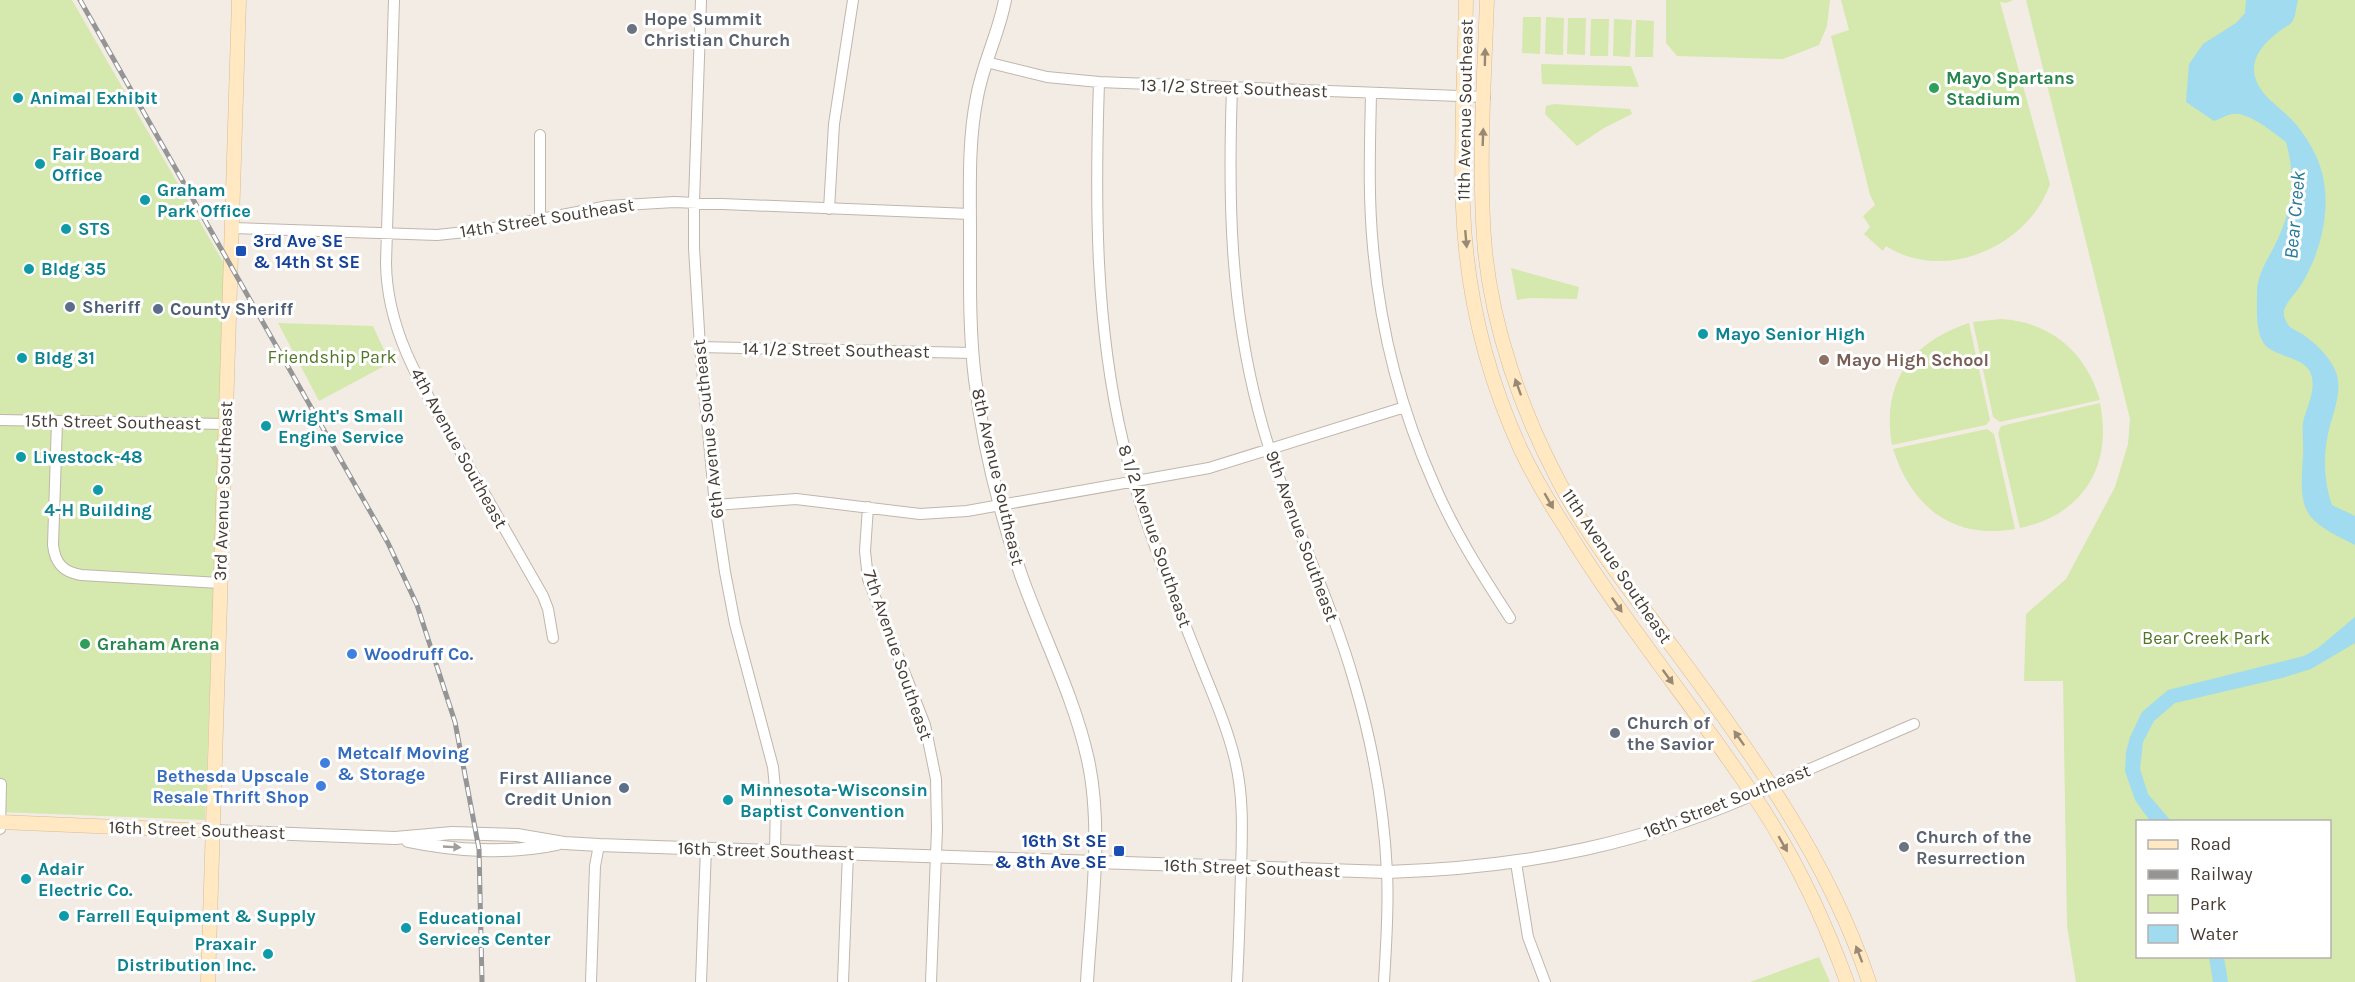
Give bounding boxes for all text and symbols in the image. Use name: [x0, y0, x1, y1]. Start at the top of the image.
place label: Hope Summit Christian Church: [644, 8, 790, 51]
street label: 11th Avenue Southeast: [1452, 19, 1478, 201]
marker: Hope Summit Christian Church: [625, 22, 639, 36]
one-way arrow: [1480, 48, 1490, 67]
place label: Mayo Spartans Stadium: [1946, 67, 2074, 110]
street label: 13 1/2 Street Southeast: [1140, 74, 1328, 102]
marker: Mayo Spartans Stadium: [1927, 81, 1941, 95]
place label: Animal Exhibit: [30, 87, 158, 109]
marker: Animal Exhibit: [11, 91, 25, 105]
one-way arrow: [1479, 128, 1488, 147]
place label: Fair Board Office: [52, 143, 140, 186]
marker: Fair Board Office: [33, 157, 47, 171]
water label: Bear Creek: [2279, 169, 2310, 260]
place label: Graham Park Office: [157, 179, 251, 222]
marker: Graham Park Office: [138, 193, 152, 207]
street label: 14th Street Southeast: [458, 193, 636, 243]
place label: STS: [78, 218, 111, 240]
marker: STS: [59, 222, 73, 236]
one-way arrow: [1461, 229, 1470, 248]
place label: 3rd Ave SE & 14th St SE: [253, 230, 360, 273]
marker: 3rd Ave SE & 14th St SE: [234, 244, 248, 258]
place label: Bldg 35: [41, 258, 106, 280]
marker: Bldg 35: [22, 262, 36, 276]
place label: Sheriff: [82, 296, 141, 318]
place label: County Sheriff: [170, 298, 294, 320]
marker: Sheriff: [63, 300, 77, 314]
marker: County Sheriff: [151, 302, 165, 316]
place label: Mayo Senior High: [1715, 323, 1865, 345]
marker: Mayo Senior High: [1696, 327, 1710, 341]
street label: 14 1/2 Street Southeast: [742, 337, 930, 363]
street label: 6th Avenue Southeast: [688, 338, 728, 520]
park label: Friendship Park: [267, 346, 397, 368]
place label: Bldg 31: [34, 347, 95, 369]
place label: Mayo High School: [1836, 349, 1989, 371]
marker: Bldg 31: [15, 351, 29, 365]
marker: Mayo High School: [1817, 353, 1831, 367]
street label: 4th Avenue Southeast: [406, 364, 512, 532]
one-way arrow: [1513, 378, 1523, 396]
street label: 8th Avenue Southeast: [967, 386, 1029, 568]
street label: 3rd Avenue Southeast: [209, 400, 237, 581]
place label: Wright's Small Engine Service: [278, 405, 404, 448]
street label: 15th Street Southeast: [25, 409, 202, 435]
marker: Wright's Small Engine Service: [259, 419, 273, 433]
street label: 8 1/2 Avenue Southeast: [1113, 442, 1197, 631]
place label: Livestock-48: [33, 446, 143, 468]
street label: 9th Avenue Southeast: [1261, 447, 1343, 625]
marker: Livestock-48: [14, 450, 28, 464]
marker: 4-H Building: [91, 483, 105, 497]
street label: 11th Avenue Southeast: [1557, 484, 1677, 648]
one-way arrow: [1544, 493, 1554, 510]
place label: 4-H Building: [44, 499, 152, 521]
street label: 7th Avenue Southeast: [859, 567, 938, 743]
one-way arrow: [1611, 597, 1623, 613]
park label: Bear Creek Park: [2142, 627, 2270, 649]
place label: Graham Arena: [97, 633, 220, 655]
marker: Graham Arena: [78, 637, 92, 651]
place label: Woodruff Co.: [364, 643, 473, 665]
marker: Woodruff Co.: [345, 647, 359, 661]
one-way arrow: [1662, 668, 1674, 684]
place label: Church of the Savior: [1627, 712, 1714, 755]
marker: Church of the Savior: [1608, 726, 1622, 740]
one-way arrow: [1733, 730, 1745, 746]
place label: Metcalf Moving & Storage: [337, 742, 469, 785]
marker: Metcalf Moving & Storage: [318, 756, 332, 770]
street label: 16th Street Southeast: [1641, 759, 1814, 843]
place label: Bethesda Upscale Resale Thrift Shop: [152, 765, 309, 808]
place label: First Alliance Credit Union: [499, 767, 612, 810]
marker: Bethesda Upscale Resale Thrift Shop: [314, 779, 328, 793]
place label: Minnesota-Wisconsin Baptist Convention: [740, 779, 928, 822]
marker: First Alliance Credit Union: [617, 781, 631, 795]
marker: Minnesota-Wisconsin Baptist Convention: [721, 793, 735, 807]
street label: 16th Street Southeast: [108, 816, 286, 844]
legend: [2136, 820, 2331, 958]
place label: Church of the Resurrection: [1916, 826, 2031, 869]
place label: 16th St SE & 8th Ave SE: [994, 830, 1107, 873]
text: Road: [2190, 833, 2231, 855]
one-way arrow: [1778, 836, 1788, 853]
street label: 16th Street Southeast: [677, 837, 855, 865]
marker: Church of the Resurrection: [1897, 840, 1911, 854]
one-way arrow: [443, 843, 462, 852]
marker: 16th St SE & 8th Ave SE: [1112, 844, 1126, 858]
street label: 16th Street Southeast: [1163, 854, 1341, 882]
place label: Adair Electric Co.: [38, 858, 133, 901]
text: Railway: [2190, 863, 2253, 885]
marker: Adair Electric Co.: [19, 872, 33, 886]
text: Park: [2190, 893, 2227, 915]
place label: Farrell Equipment & Supply: [76, 905, 316, 927]
place label: Educational Services Center: [418, 907, 550, 950]
marker: Farrell Equipment & Supply: [57, 909, 71, 923]
marker: Educational Services Center: [399, 921, 413, 935]
text: Water: [2190, 923, 2238, 945]
place label: Praxair Distribution Inc.: [117, 933, 256, 976]
one-way arrow: [1853, 945, 1863, 963]
marker: Praxair Distribution Inc.: [261, 947, 275, 961]

